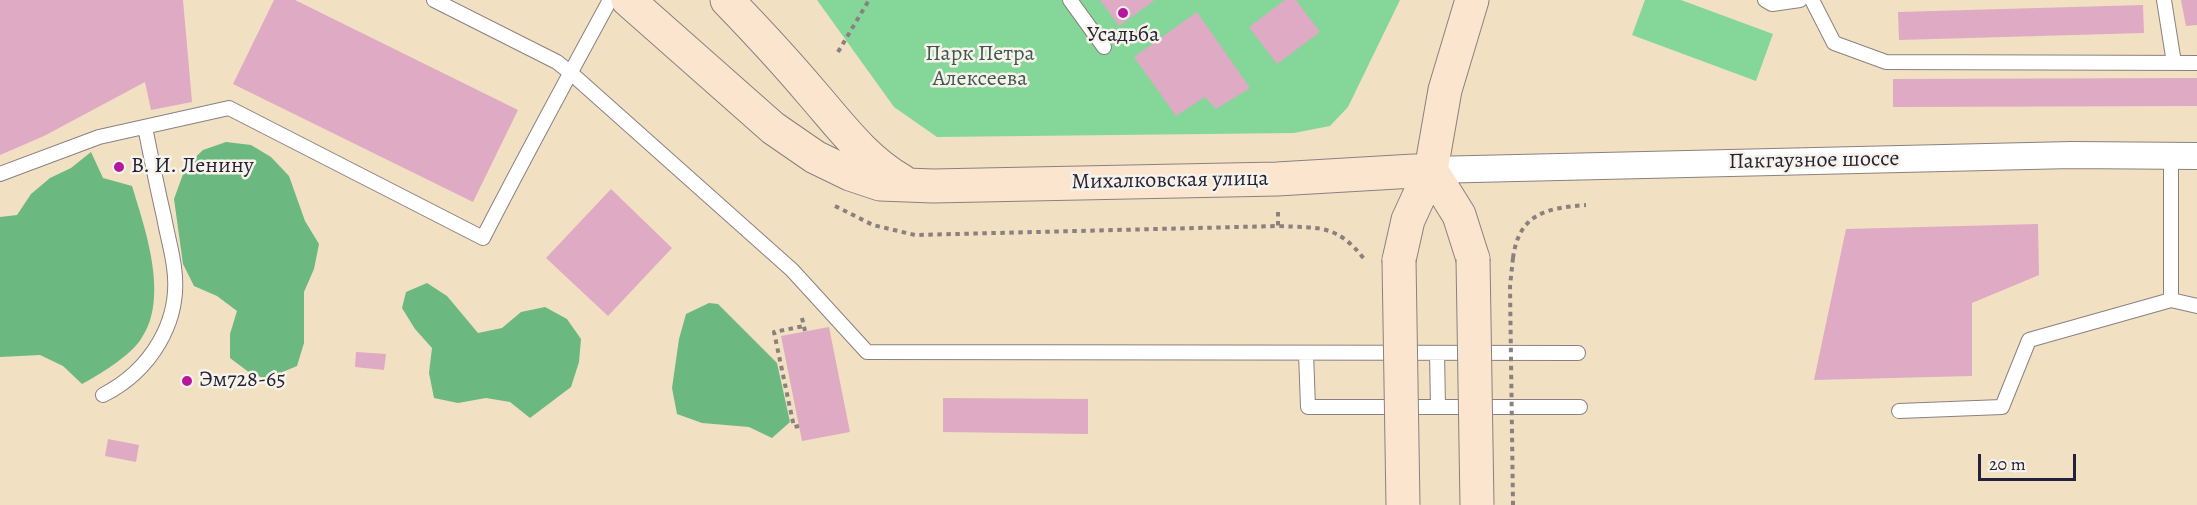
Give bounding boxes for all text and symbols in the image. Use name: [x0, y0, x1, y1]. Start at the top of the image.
marker: Усадьба: [1116, 6, 1130, 20]
place label: Усадьба: [1087, 23, 1159, 49]
park label: Парк Петра Алексеева: [925, 42, 1035, 94]
street label: Пакгаузное шоссе: [1728, 146, 1900, 176]
place label: В. И. Ленину: [131, 154, 254, 180]
marker: В. И. Ленину: [112, 160, 126, 174]
street label: Михалковская улица: [1071, 166, 1269, 196]
place label: Эм728-65: [199, 368, 286, 394]
marker: Эм728-65: [180, 374, 194, 388]
scale bar: [1981, 442, 2078, 480]
text: 20 m: [1989, 452, 2026, 476]

